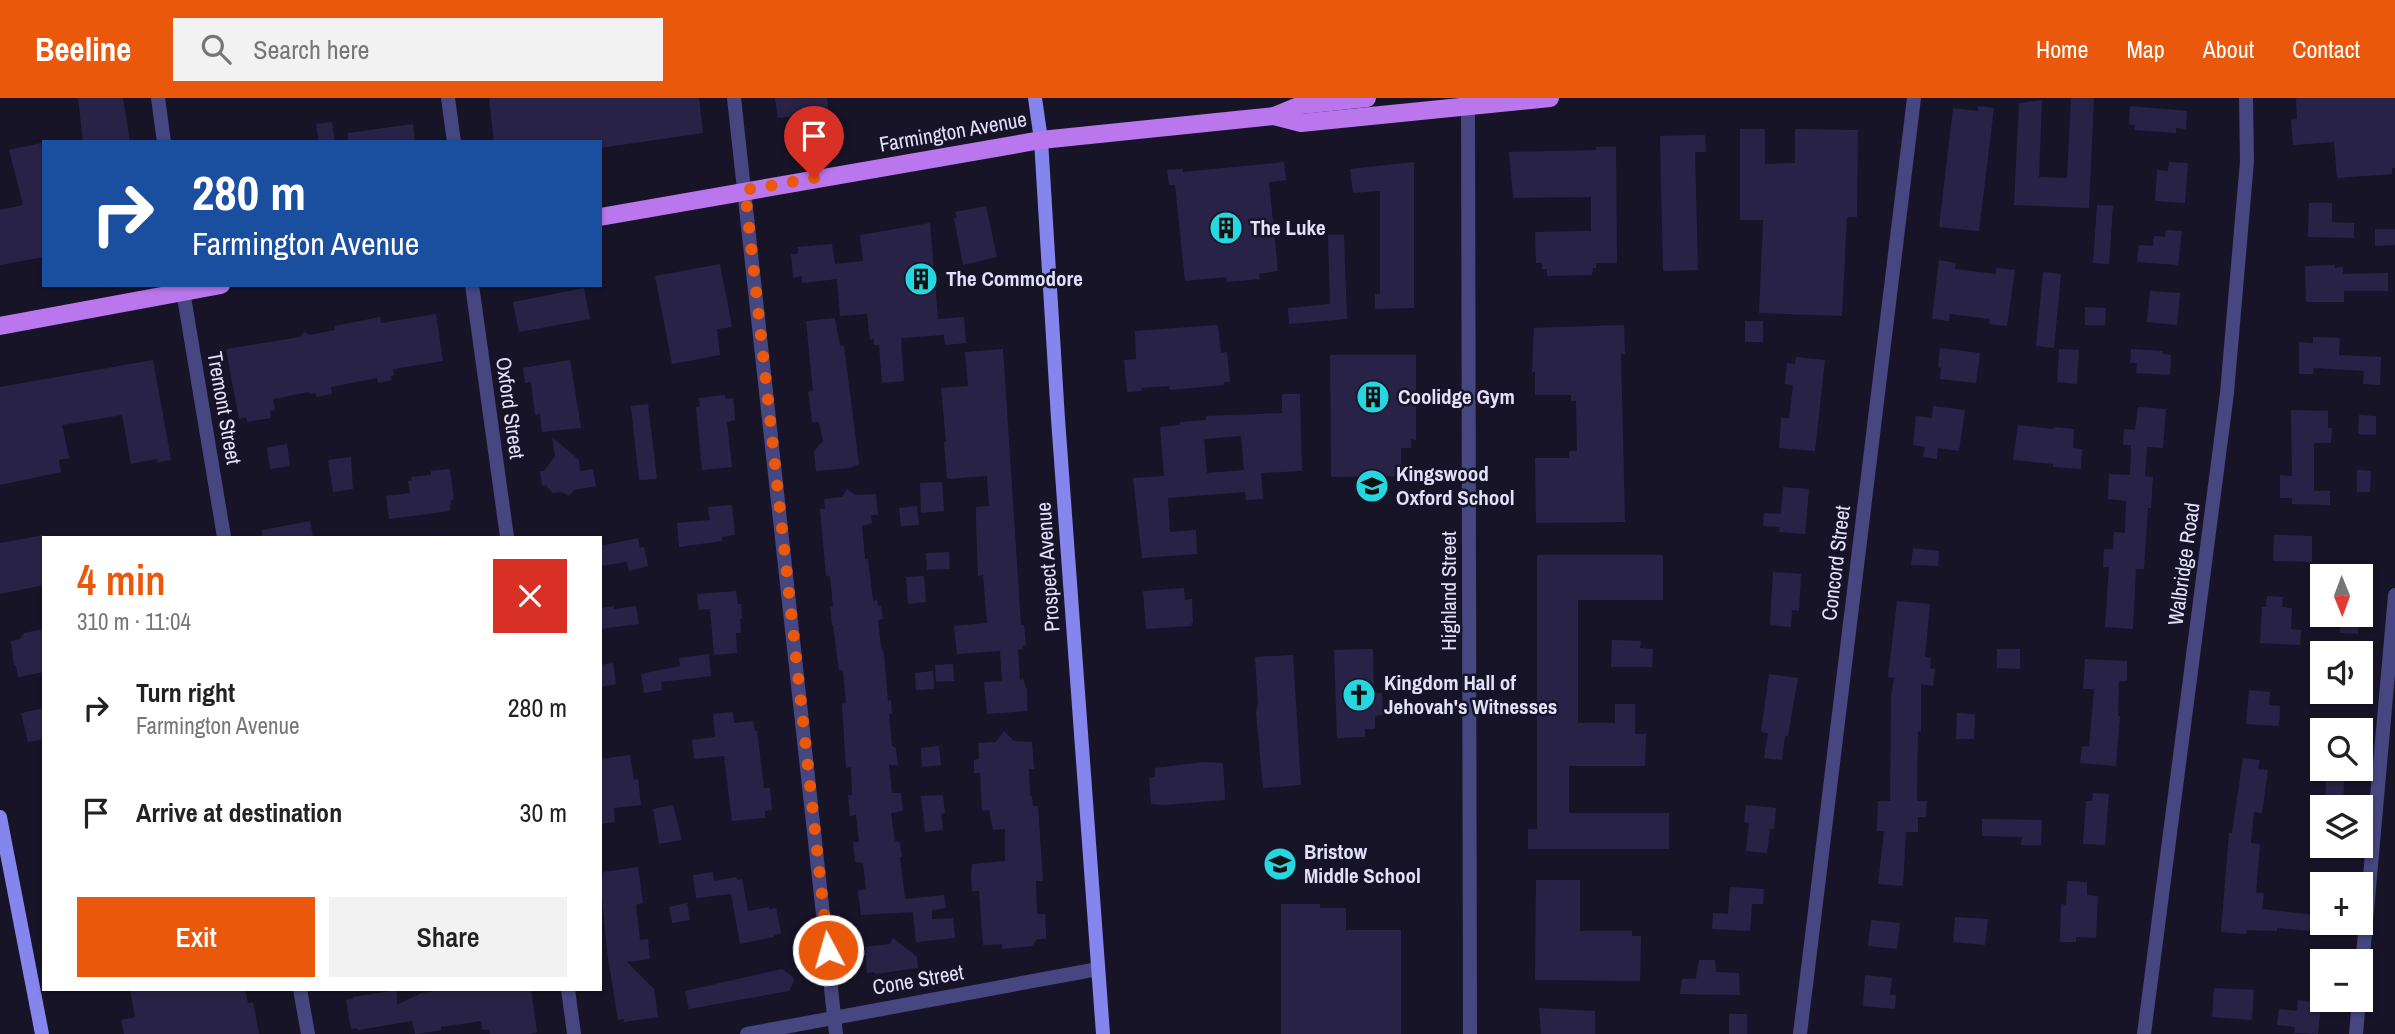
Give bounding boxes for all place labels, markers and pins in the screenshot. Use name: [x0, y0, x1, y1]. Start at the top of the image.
pin: [784, 106, 844, 178]
building icon: The Luke: [1207, 209, 1245, 247]
place label: The Luke: [1250, 213, 1326, 242]
building icon: The Commodore: [902, 260, 940, 298]
place label: The Commodore: [946, 264, 1083, 293]
building icon: Coolidge Gym: [1354, 378, 1392, 416]
place label: Coolidge Gym: [1398, 382, 1515, 411]
place label: Kingswood Oxford School: [1396, 459, 1515, 512]
school or university icon: Kingswood Oxford School: [1353, 467, 1391, 505]
place label: Kingdom Hall of Jehovah's Witnesses: [1384, 668, 1557, 721]
church icon: Kingdom Hall of Jehovah's Witnesses: [1340, 676, 1378, 714]
place label: Bristow Middle School: [1304, 837, 1421, 890]
school or university icon: Bristow Middle School: [1261, 845, 1299, 883]

